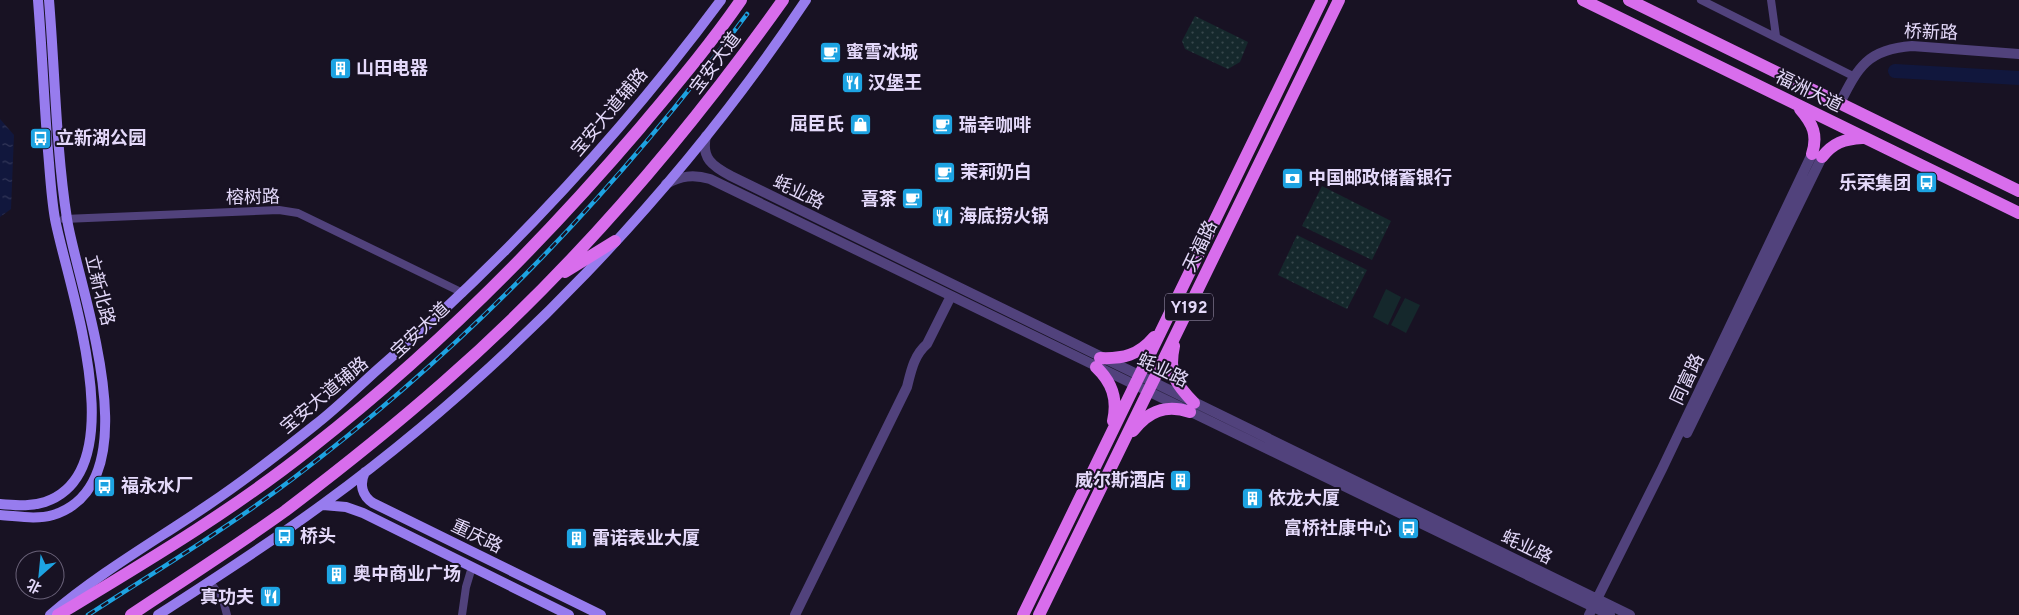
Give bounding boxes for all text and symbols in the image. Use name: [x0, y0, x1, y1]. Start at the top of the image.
street label: 桥新路: [1904, 21, 1958, 46]
street label: 宝安大道: [685, 28, 747, 100]
cafe icon: 蜜雪冰城: [818, 40, 842, 64]
place label: 蜜雪冰城: [846, 42, 918, 65]
building icon: 山田电器: [328, 56, 352, 80]
place label: 山田电器: [356, 58, 428, 81]
street label: 宝安大道辅路: [567, 64, 654, 162]
street label: 福洲大道: [1771, 66, 1846, 118]
restaurant icon: 汉堡王: [840, 71, 864, 95]
place label: 汉堡王: [868, 73, 922, 96]
shop icon: 屈臣氏: [848, 112, 872, 136]
cafe icon: 瑞幸咖啡: [931, 113, 955, 137]
place label: 屈臣氏: [790, 114, 844, 137]
place label: 瑞幸咖啡: [959, 115, 1031, 138]
bus stop icon: 立新湖公园: [28, 126, 52, 150]
place label: 立新湖公园: [56, 128, 146, 151]
cafe icon: 茉莉奶白: [932, 160, 956, 184]
place label: 茉莉奶白: [960, 162, 1032, 185]
bank icon: 中国邮政储蓄银行: [1280, 166, 1304, 190]
place label: 中国邮政储蓄银行: [1308, 167, 1452, 191]
street label: 蚝业路: [769, 171, 828, 216]
bus stop icon: 乐荣集团: [1915, 171, 1939, 195]
place label: 乐荣集团: [1839, 173, 1911, 196]
street label: 榕树路: [226, 187, 280, 210]
cafe icon: 喜茶: [901, 187, 925, 211]
place label: 喜茶: [861, 189, 897, 212]
restaurant icon: 海底捞火锅: [931, 204, 955, 228]
place label: 海底捞火锅: [959, 206, 1049, 229]
street label: 天福路: [1179, 217, 1224, 276]
street label: 立新北路: [79, 253, 118, 328]
road number: Y192: [1165, 294, 1213, 320]
street label: 宝安大道: [387, 298, 455, 364]
street label: 蚝业路: [1133, 349, 1192, 394]
street label: 同富路: [1667, 350, 1710, 409]
street label: 宝安大道辅路: [276, 353, 374, 440]
building icon: 威尔斯酒店: [1169, 468, 1193, 492]
place label: 威尔斯酒店: [1075, 470, 1165, 493]
bus stop icon: 福永水厂: [93, 474, 117, 498]
place label: 福永水厂: [121, 476, 193, 499]
building icon: 依龙大厦: [1240, 486, 1264, 510]
place label: 依龙大厦: [1268, 488, 1340, 511]
street label: 重庆路: [447, 515, 506, 560]
bus stop icon: 富桥社康中心: [1396, 516, 1420, 540]
place label: 富桥社康中心: [1284, 518, 1392, 541]
bus stop icon: 桥头: [272, 524, 296, 548]
place label: 桥头: [300, 526, 336, 549]
building icon: 雷诺表业大厦: [564, 526, 588, 550]
street label: 蚝业路: [1497, 526, 1556, 571]
place label: 雷诺表业大厦: [592, 528, 700, 551]
north arrow: [15, 550, 65, 600]
building icon: 奥中商业广场: [325, 562, 349, 586]
place label: 奥中商业广场: [353, 564, 461, 587]
text: 北: [25, 574, 45, 596]
restaurant icon: 真功夫: [258, 585, 282, 609]
place label: 真功夫: [200, 587, 254, 610]

